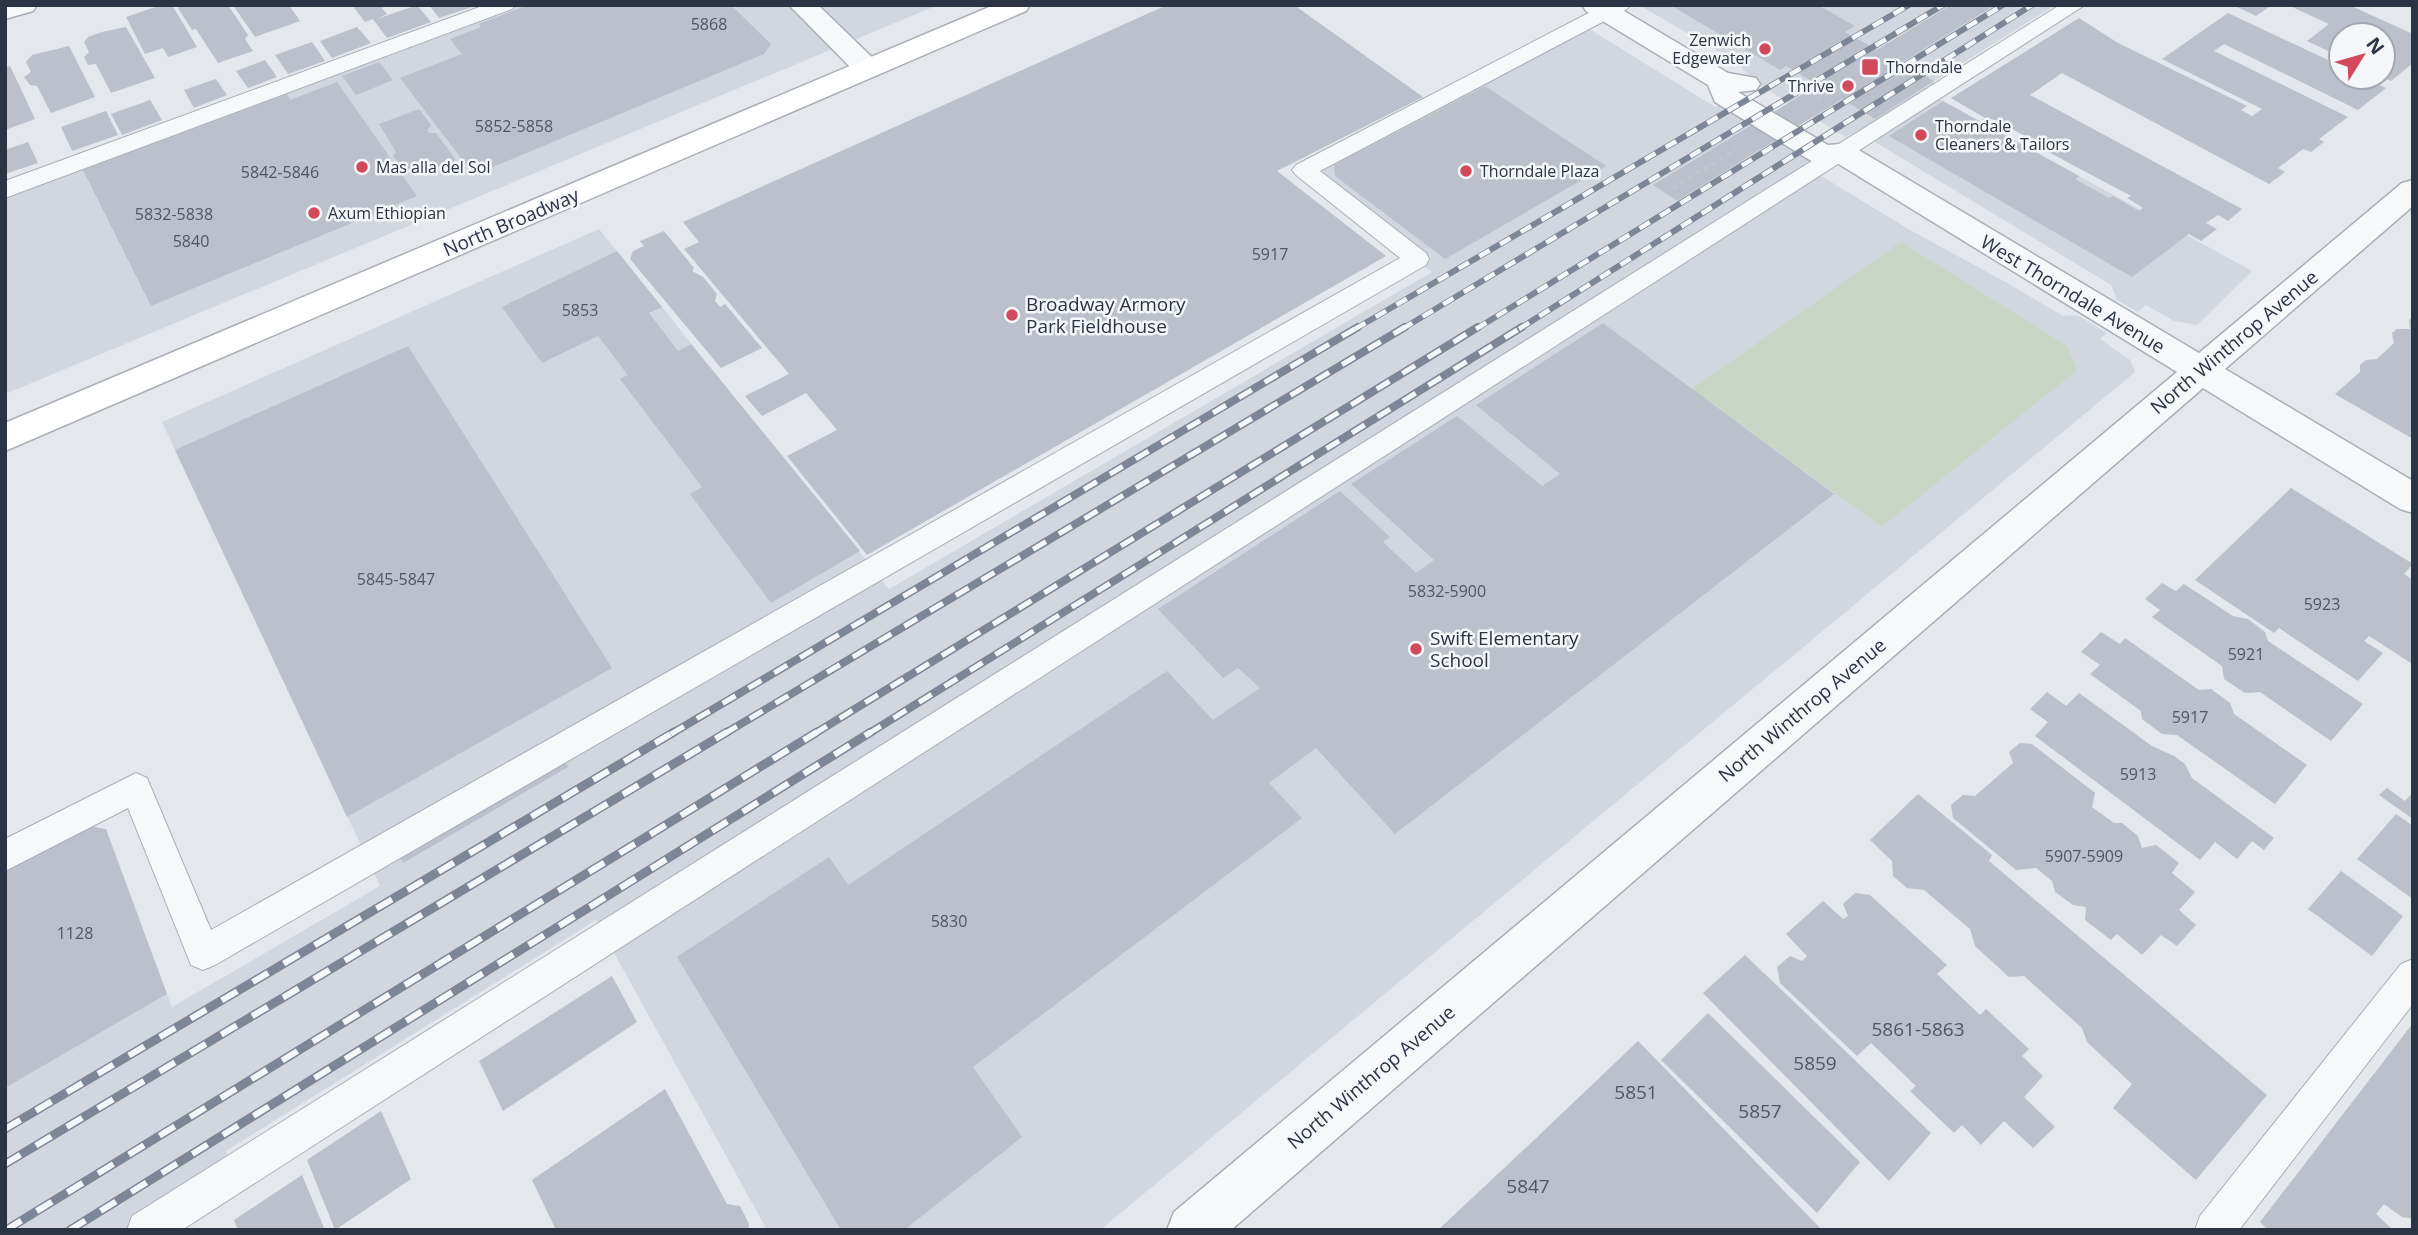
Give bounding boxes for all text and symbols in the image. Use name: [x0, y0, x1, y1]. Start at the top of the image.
house number: 5868: [691, 13, 727, 35]
north arrow: [2327, 21, 2397, 91]
place label: Zenwich Edgewater: [1672, 29, 1751, 69]
text: N: [2361, 32, 2391, 60]
marker: Zenwich Edgewater: [1757, 41, 1773, 57]
place label: Thorndale: [1886, 56, 1962, 78]
marker: Thorndale: [1860, 57, 1880, 77]
place label: Thrive: [1788, 75, 1834, 97]
marker: Thrive: [1840, 78, 1856, 94]
house number: 5852-5858: [475, 115, 553, 137]
place label: Thorndale Cleaners & Tailors: [1935, 115, 2070, 155]
marker: Thorndale Cleaners & Tailors: [1913, 127, 1929, 143]
place label: Mas alla del Sol: [376, 156, 490, 178]
marker: Mas alla del Sol: [354, 159, 370, 175]
place label: Thorndale Plaza: [1480, 160, 1599, 182]
house number: 5842-5846: [241, 161, 319, 183]
marker: Thorndale Plaza: [1458, 163, 1474, 179]
street label: North Broadway: [439, 181, 583, 262]
place label: Axum Ethiopian: [328, 202, 446, 224]
house number: 5832-5838: [135, 203, 213, 225]
marker: Axum Ethiopian: [306, 205, 322, 221]
street label: West Thorndale Avenue: [1976, 229, 2170, 359]
house number: 5840: [173, 230, 209, 252]
house number: 5917: [1252, 243, 1288, 265]
street label: North Winthrop Avenue: [2145, 264, 2323, 420]
place label: Broadway Armory Park Fieldhouse: [1026, 291, 1186, 339]
house number: 5853: [562, 299, 598, 321]
marker: Broadway Armory Park Fieldhouse: [1004, 307, 1020, 323]
house number: 5845-5847: [357, 568, 435, 590]
house number: 5832-5900: [1408, 580, 1486, 602]
house number: 5923: [2304, 593, 2340, 615]
place label: Swift Elementary School: [1430, 625, 1579, 673]
street label: North Winthrop Avenue: [1713, 632, 1891, 788]
marker: Swift Elementary School: [1408, 641, 1424, 657]
house number: 5921: [2228, 643, 2264, 665]
house number: 5917: [2172, 706, 2208, 728]
house number: 5913: [2120, 763, 2156, 785]
house number: 5907-5909: [2045, 845, 2123, 867]
house number: 5830: [931, 910, 967, 932]
house number: 1128: [57, 922, 93, 944]
street label: North Winthrop Avenue: [1282, 999, 1460, 1155]
house number: 5861-5863: [1871, 1016, 1965, 1042]
house number: 5859: [1793, 1050, 1837, 1076]
house number: 5851: [1614, 1079, 1658, 1105]
house number: 5857: [1738, 1098, 1782, 1124]
house number: 5847: [1506, 1173, 1550, 1199]

